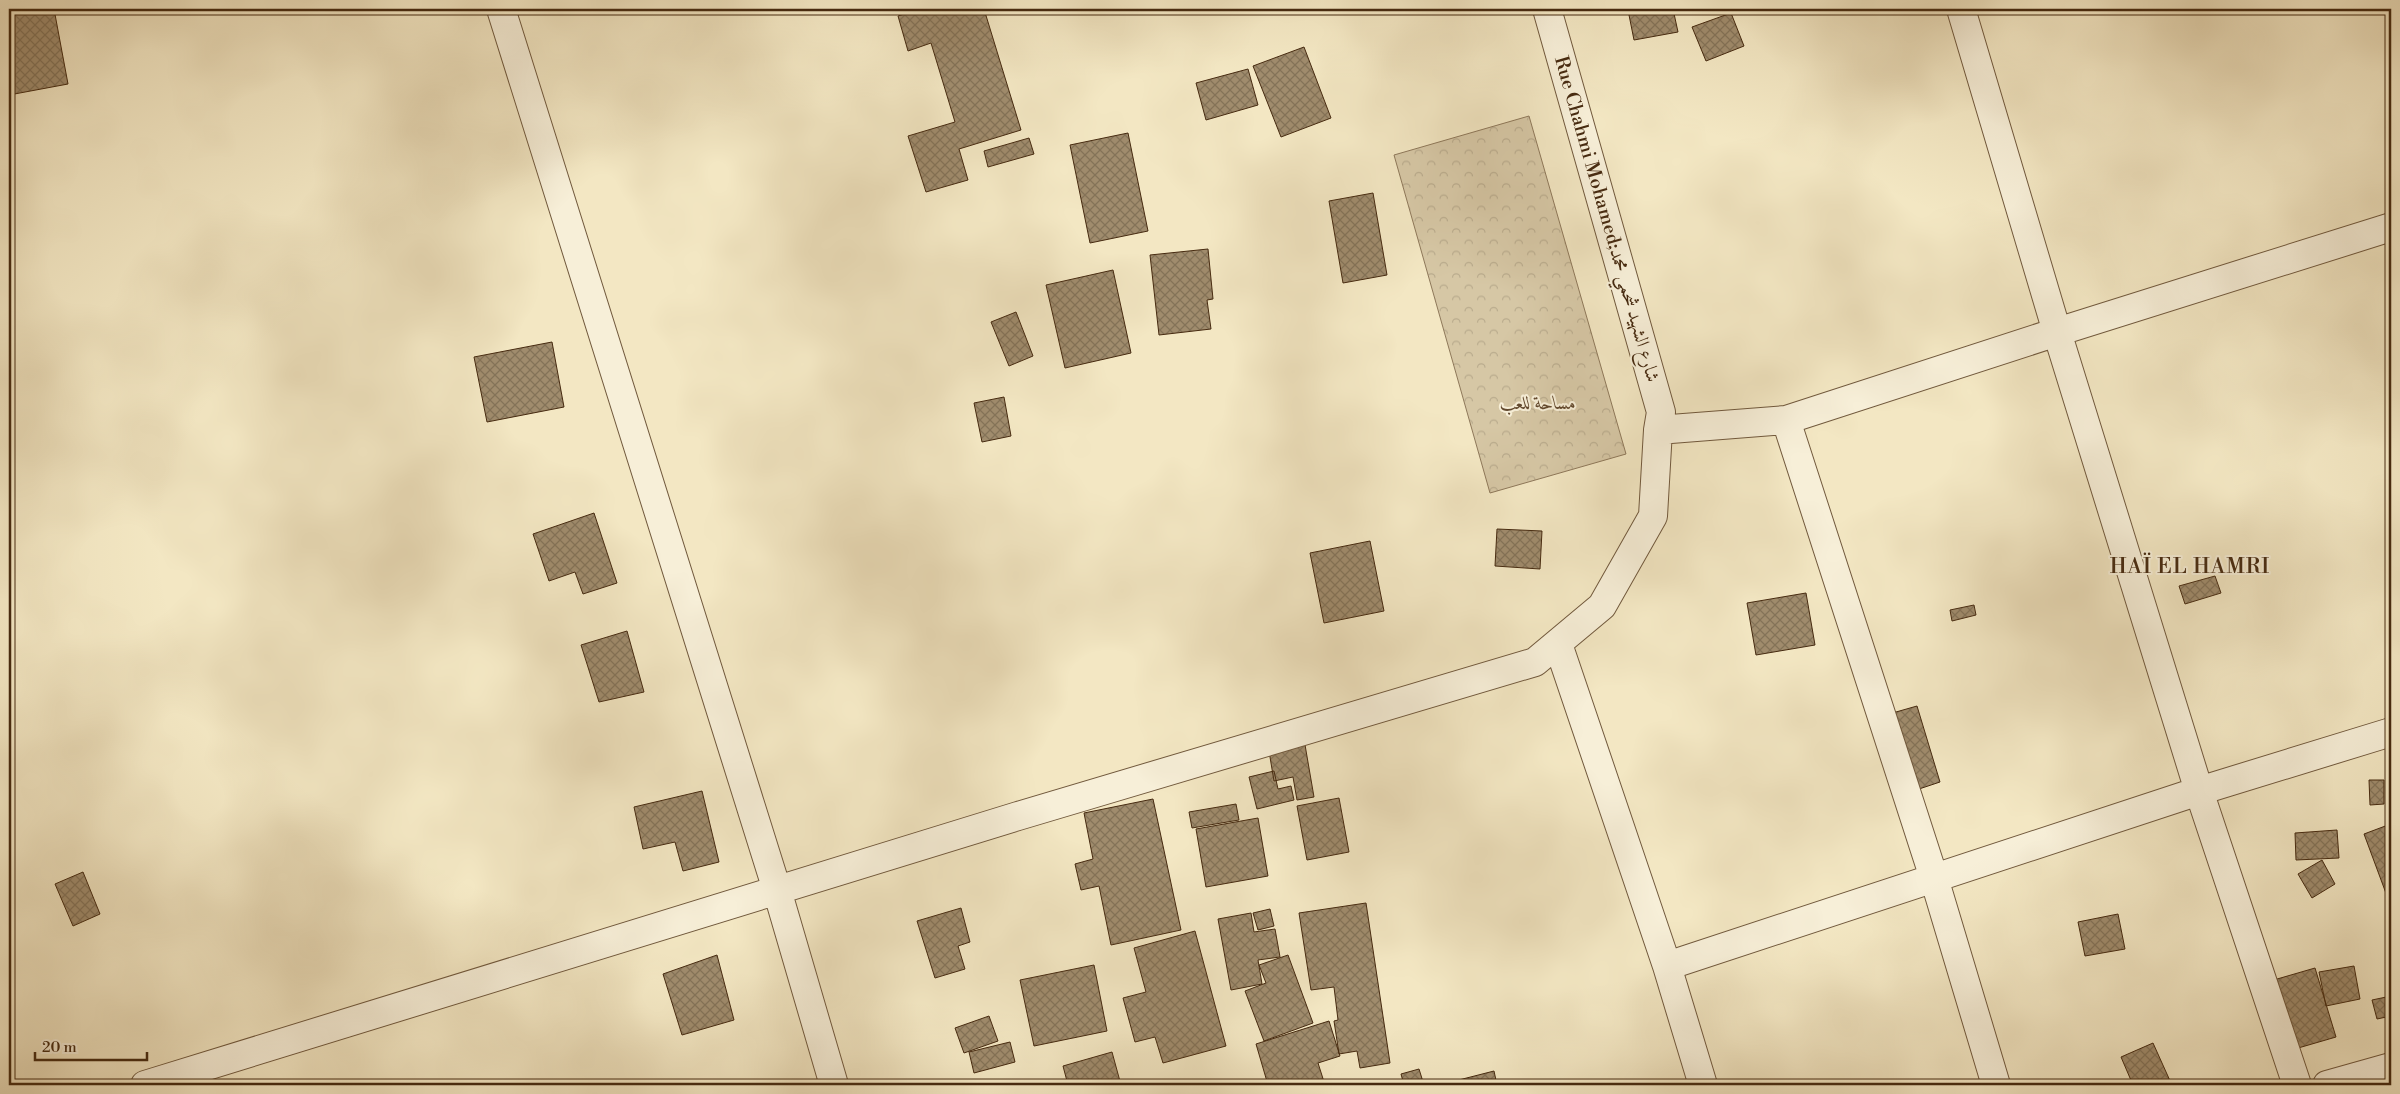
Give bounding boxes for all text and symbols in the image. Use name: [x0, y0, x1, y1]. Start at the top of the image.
street label: Rue Chahmi Mohamed;شارع الشهيد شحمي محمد: [1543, 53, 1665, 386]
park label: مساحة للعب: [1500, 391, 1576, 415]
district label: HAÏ EL HAMRI: [2110, 552, 2270, 580]
scale bar: [35, 1029, 148, 1061]
text: 20 m: [42, 1038, 77, 1057]

